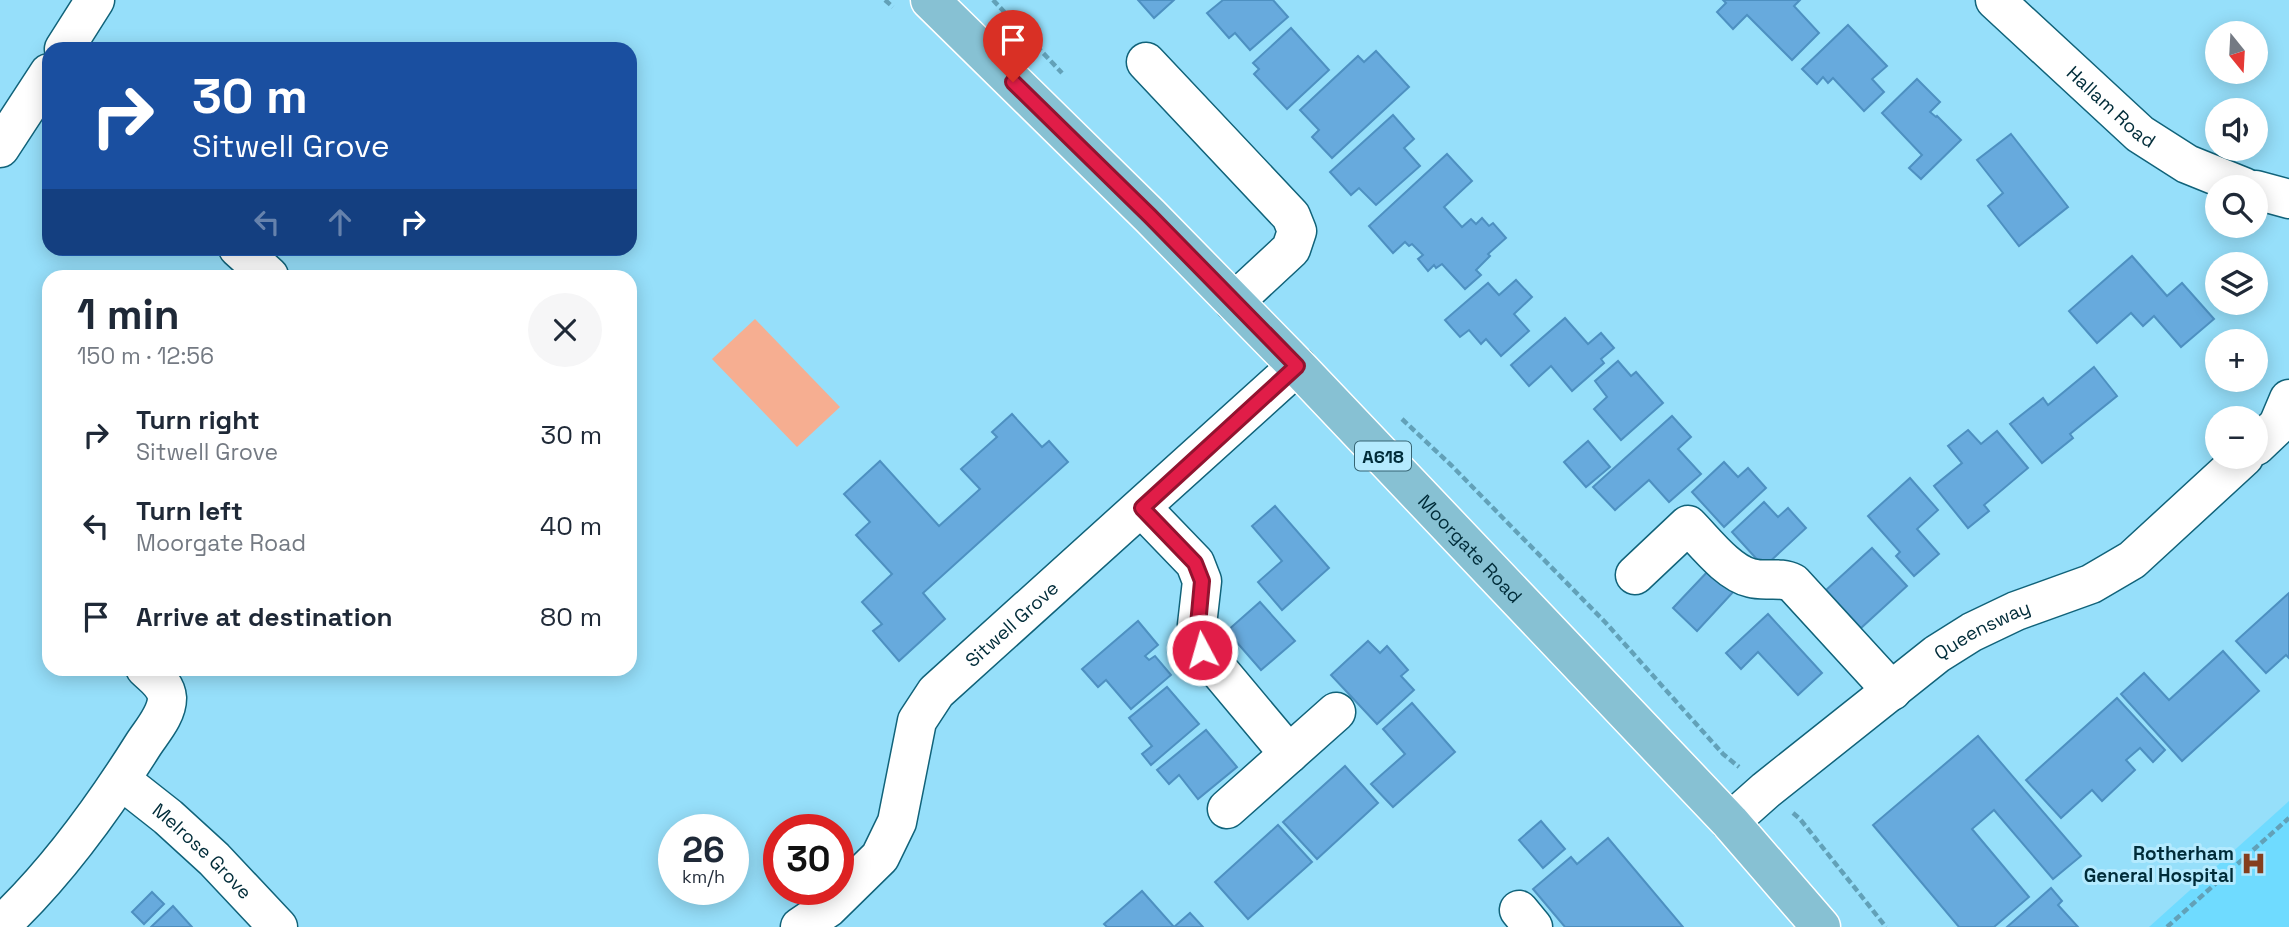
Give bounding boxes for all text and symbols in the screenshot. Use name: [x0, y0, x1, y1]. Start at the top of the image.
pin: [983, 10, 1043, 82]
icon: arrive: [994, 21, 1032, 59]
north arrow: [2205, 21, 2268, 84]
map controls: [2205, 21, 2268, 469]
street label: Hallam Road: [2062, 60, 2161, 153]
text: 30 m: [192, 65, 308, 127]
icon: right: [77, 70, 168, 161]
button: sound: [2205, 98, 2268, 161]
text: Sitwell Grove: [192, 126, 390, 166]
button: search: [2205, 175, 2268, 238]
icon: left: [248, 203, 286, 241]
icon: ahead: [321, 203, 359, 241]
icon: right: [394, 203, 432, 241]
button: layers: [2205, 252, 2268, 315]
text: 1 min: [77, 288, 180, 341]
button: close: [528, 293, 602, 367]
button: +: [2205, 329, 2268, 392]
text: 150 m · 12:56: [77, 341, 214, 371]
text: Turn right: [136, 403, 260, 437]
button: −: [2205, 406, 2268, 469]
icon: right: [77, 416, 115, 454]
text: 30 m: [541, 418, 602, 452]
text: Sitwell Grove: [136, 437, 278, 467]
road number: A618: [1355, 442, 1411, 470]
street label: Moorgate Road: [1413, 489, 1528, 608]
text: Turn left: [136, 494, 243, 528]
icon: left: [77, 507, 115, 545]
text: 40 m: [540, 509, 602, 543]
text: Moorgate Road: [136, 528, 306, 558]
street label: Sitwell Grove: [960, 575, 1063, 672]
street label: Queensway: [1929, 594, 2034, 665]
icon: arrive: [77, 598, 115, 636]
text: Arrive at destination: [136, 600, 393, 634]
text: 80 m: [540, 600, 602, 634]
position arrow: [1165, 613, 1239, 687]
street label: Melrose Grove: [147, 797, 258, 904]
speed limit sign: 30: [763, 814, 854, 905]
text: 26: [682, 828, 725, 872]
place label: Rotherham General Hospital: [2084, 841, 2234, 888]
hospital icon: Rotherham General Hospital: [2240, 850, 2268, 878]
text: km/h: [682, 865, 725, 888]

